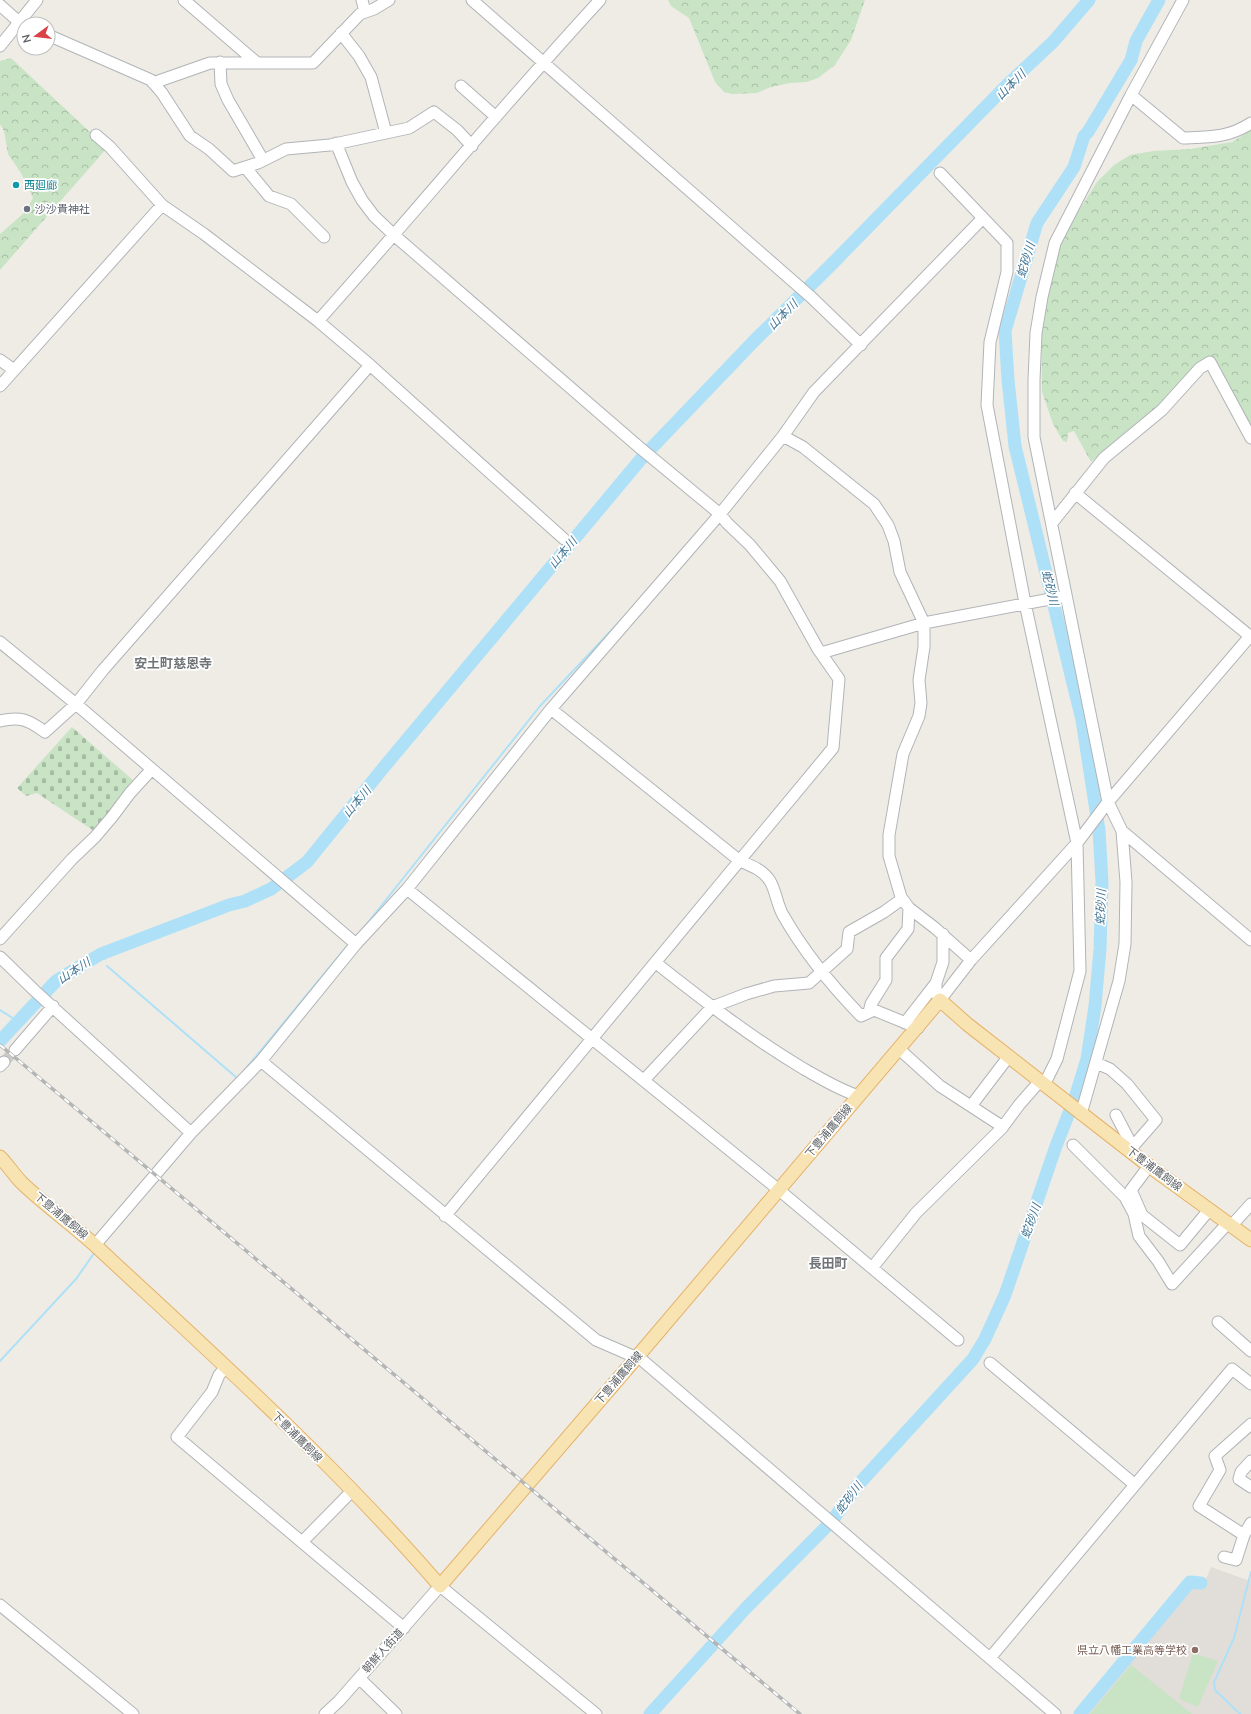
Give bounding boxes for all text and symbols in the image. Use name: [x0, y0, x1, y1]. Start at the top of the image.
north arrow: [16, 16, 56, 56]
text: N: [19, 33, 35, 44]
water label: 山本川: [993, 65, 1031, 103]
place label: 西廻廊: [24, 178, 57, 193]
marker: 西廻廊: [11, 180, 21, 190]
place label: 沙沙貴神社: [35, 202, 90, 217]
marker: 沙沙貴神社: [22, 204, 32, 214]
water label: 蛇砂川: [1013, 239, 1039, 280]
water label: 山本川: [765, 295, 803, 333]
water label: 山本川: [545, 533, 582, 572]
water label: 蛇砂川: [1038, 569, 1063, 609]
district label: 安土町慈恩寺: [134, 655, 212, 673]
water label: 山本川: [339, 782, 376, 821]
water label: 蛇砂川: [1092, 887, 1110, 925]
water label: 山本川: [55, 953, 95, 988]
street label: 下豊浦鷹飼線: [802, 1101, 856, 1161]
street label: 下豊浦鷹飼線: [1123, 1143, 1185, 1195]
street label: 下豊浦鷹飼線: [31, 1189, 91, 1243]
water label: 蛇砂川: [1017, 1199, 1045, 1241]
district label: 長田町: [808, 1255, 848, 1273]
street label: 下豊浦鷹飼線: [592, 1348, 646, 1408]
street label: 下豊浦鷹飼線: [268, 1408, 326, 1466]
water label: 蛇砂川: [832, 1477, 867, 1517]
street label: 朝鮮人街道: [359, 1626, 407, 1676]
place label: 県立八幡工業高等学校: [1077, 1643, 1187, 1658]
marker: 県立八幡工業高等学校: [1190, 1645, 1200, 1655]

